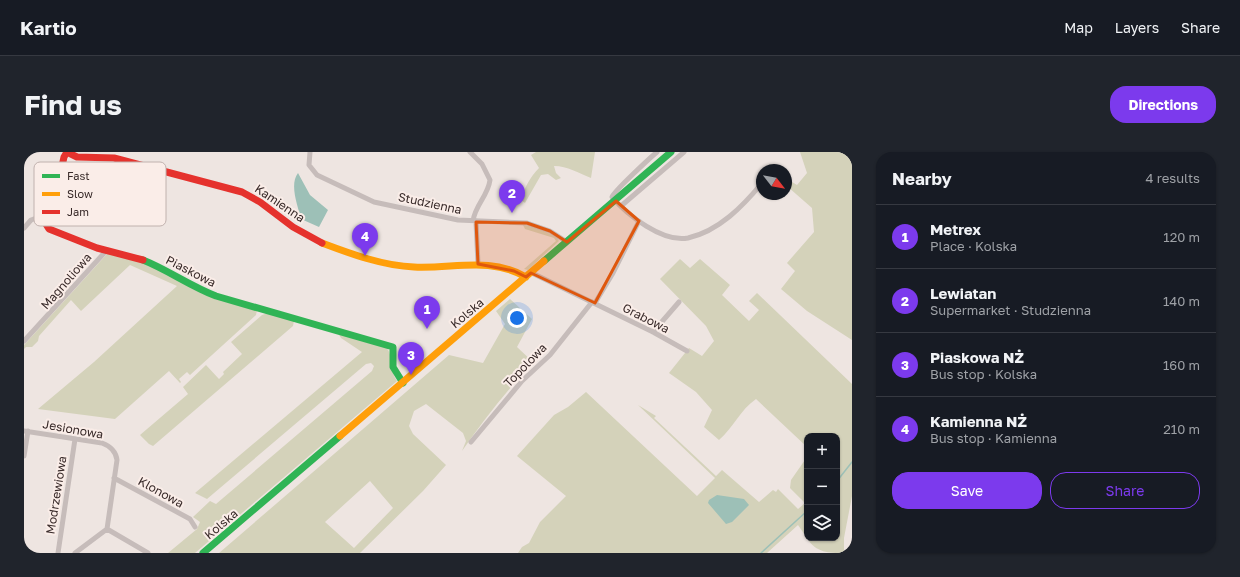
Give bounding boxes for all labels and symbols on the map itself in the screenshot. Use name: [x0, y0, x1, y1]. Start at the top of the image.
legend: [34, 162, 166, 226]
north arrow: [756, 164, 792, 200]
text: Fast: [67, 169, 90, 182]
pin: 2: [499, 180, 525, 213]
street label: Kamienna: [252, 181, 308, 225]
text: Slow: [67, 187, 93, 200]
street label: Studzienna: [397, 189, 463, 217]
text: Jam: [67, 205, 89, 218]
pin: 4: [352, 223, 378, 256]
street label: Magnoliowa: [38, 250, 94, 312]
street label: Piaskowa: [163, 252, 219, 290]
street label: Kolska: [447, 295, 487, 331]
pin: 1: [414, 296, 440, 329]
street label: Grabowa: [620, 300, 672, 336]
your location: [507, 308, 527, 328]
street label: Topolowa: [500, 340, 550, 390]
pin: 3: [398, 342, 424, 375]
street label: Jesionowa: [42, 416, 104, 442]
street label: Modrzewiowa: [42, 455, 70, 535]
street label: Klonowa: [136, 473, 186, 511]
street label: Kolska: [201, 506, 241, 542]

